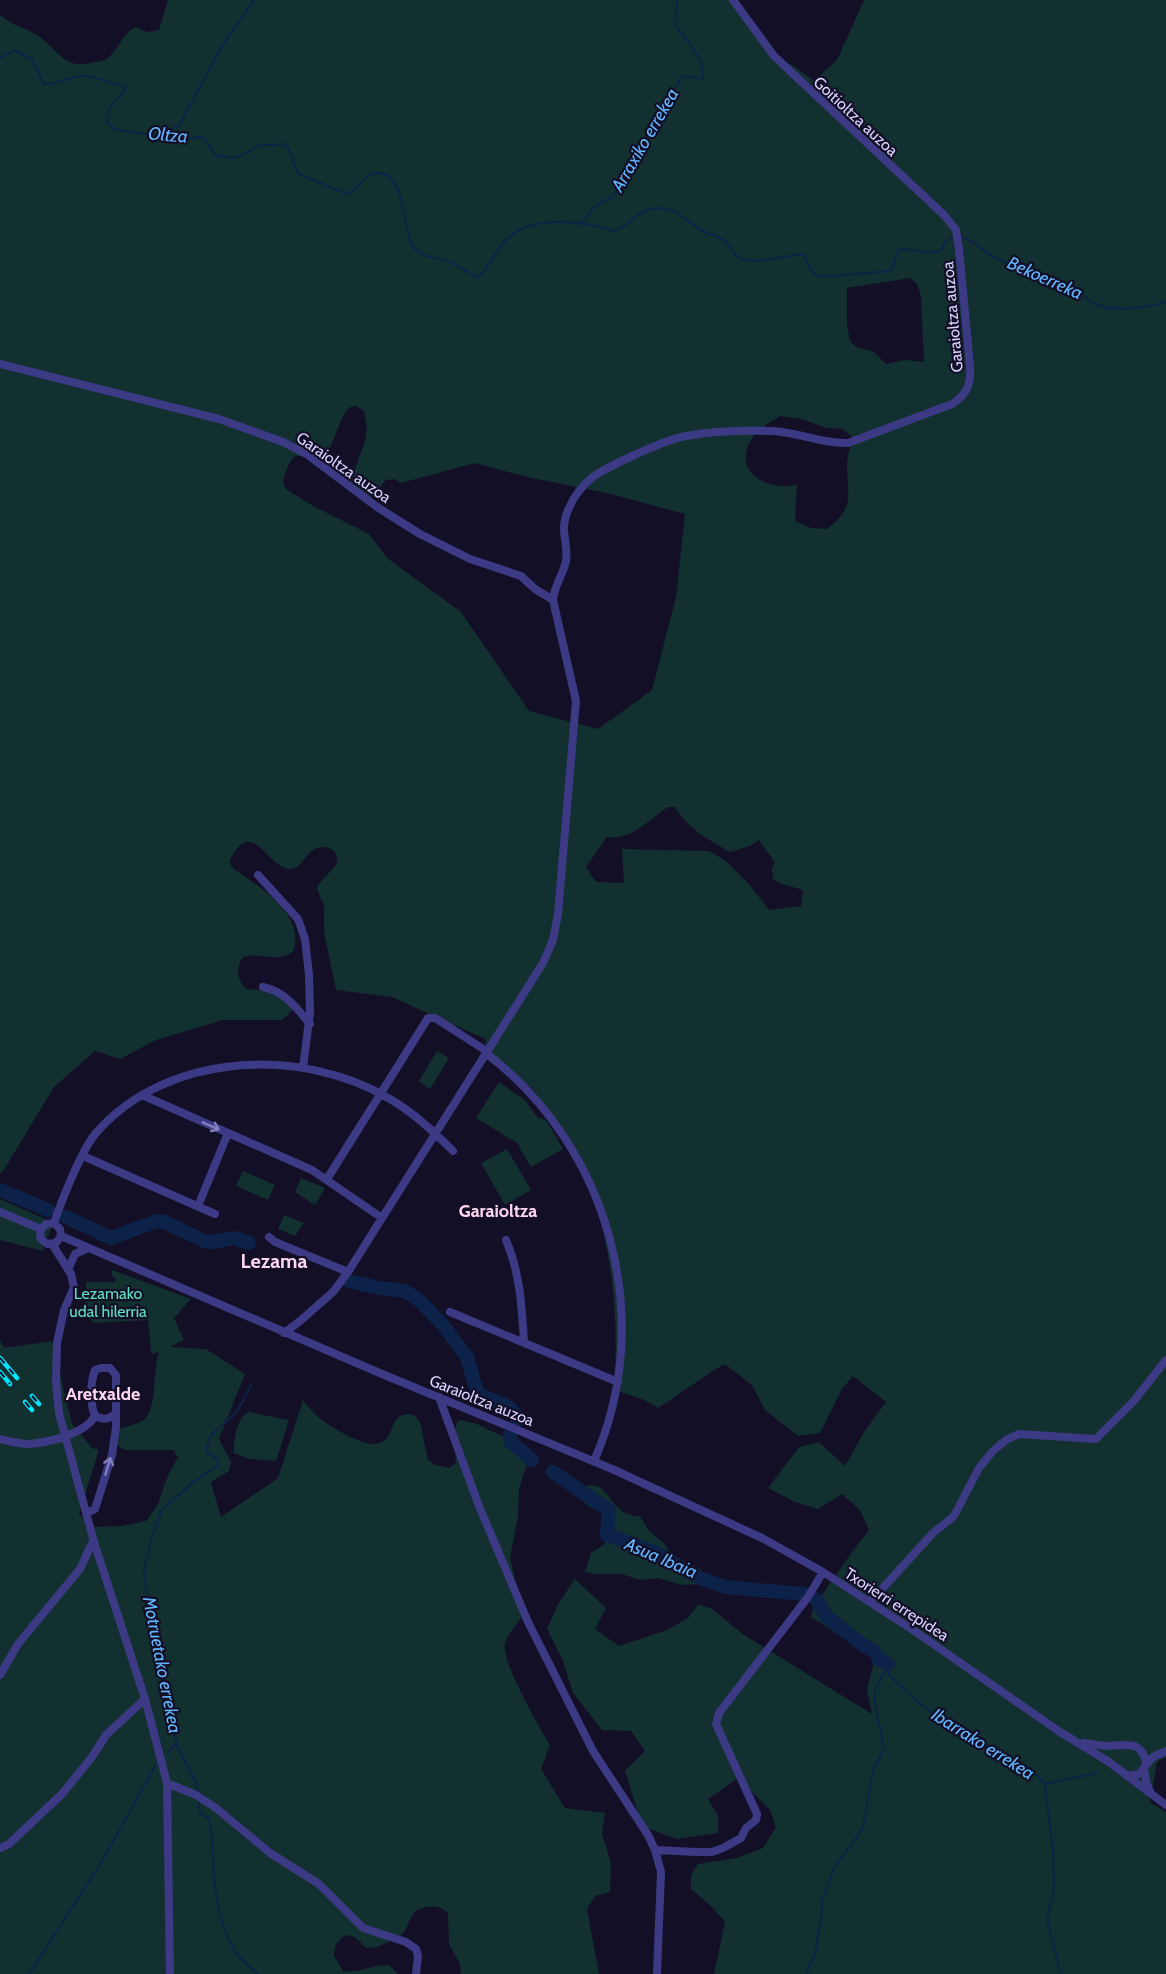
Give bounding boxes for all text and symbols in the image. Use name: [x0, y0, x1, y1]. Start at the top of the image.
street label: Goitioltza auzoa: [810, 72, 902, 160]
water label: Arraxiko errekea: [606, 84, 683, 196]
water label: Oltza: [147, 122, 189, 148]
water label: Bekoerreka: [1004, 252, 1086, 304]
street label: Garaioltza auzoa: [938, 260, 967, 373]
street label: Garaioltza auzoa: [293, 428, 395, 507]
one-way arrow: [202, 1120, 220, 1132]
district label: Garaioltza: [459, 1200, 537, 1222]
district label: Lezama: [241, 1249, 307, 1273]
park label: Lezamako udal hilerria: [69, 1284, 147, 1321]
street label: Garaioltza auzoa: [427, 1371, 537, 1430]
district label: Aretxalde: [66, 1383, 140, 1405]
one-way arrow: [103, 1457, 114, 1476]
water label: Asua Ibaia: [621, 1533, 701, 1583]
street label: Txorierri errepidea: [841, 1564, 953, 1645]
water label: Motruetako errekea: [138, 1594, 186, 1735]
water label: Ibarrako errekea: [927, 1704, 1039, 1784]

